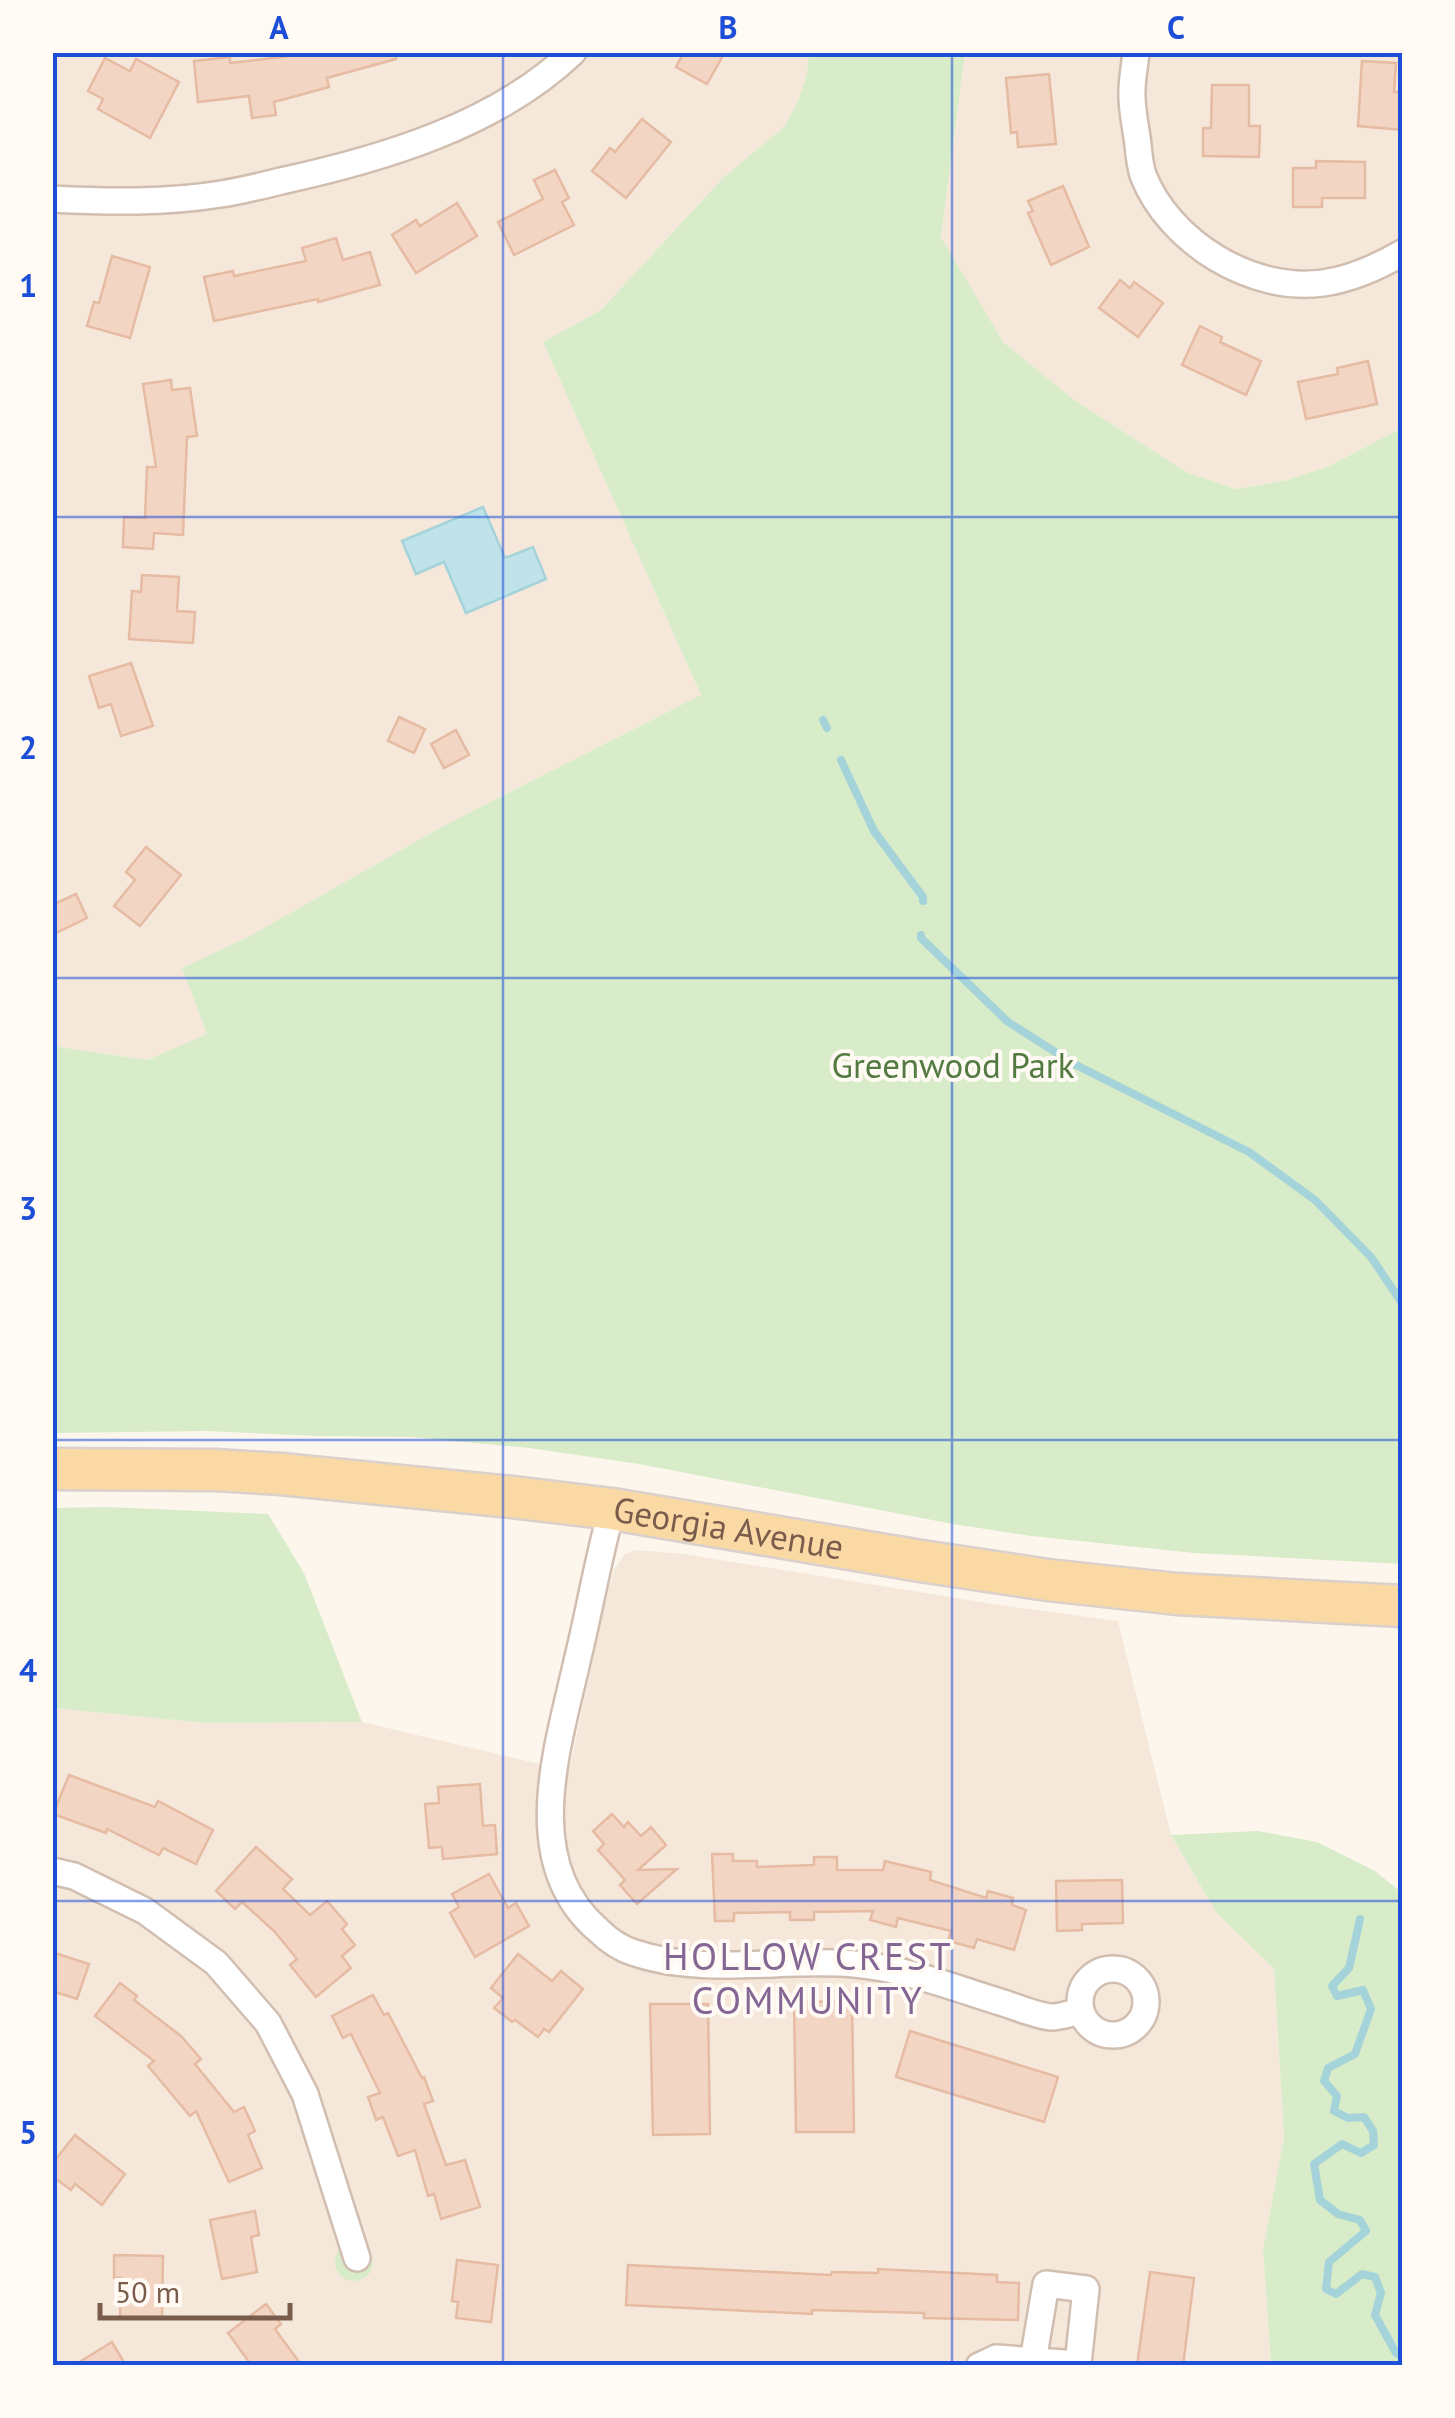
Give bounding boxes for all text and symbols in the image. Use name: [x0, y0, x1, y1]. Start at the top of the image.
text: A: [269, 6, 289, 48]
text: B: [719, 6, 737, 48]
text: C: [1167, 6, 1185, 48]
text: 1: [19, 264, 37, 306]
text: 2: [19, 726, 37, 768]
park label: Greenwood Park: [831, 1042, 1075, 1088]
text: 3: [19, 1187, 37, 1229]
street label: Georgia Avenue: [610, 1486, 847, 1570]
text: 4: [19, 1649, 37, 1691]
district label: HOLLOW CREST COMMUNITY: [663, 1931, 953, 2024]
text: 5: [19, 2111, 37, 2153]
scale bar: [100, 2258, 290, 2320]
text: 50 m: [115, 2272, 180, 2311]

